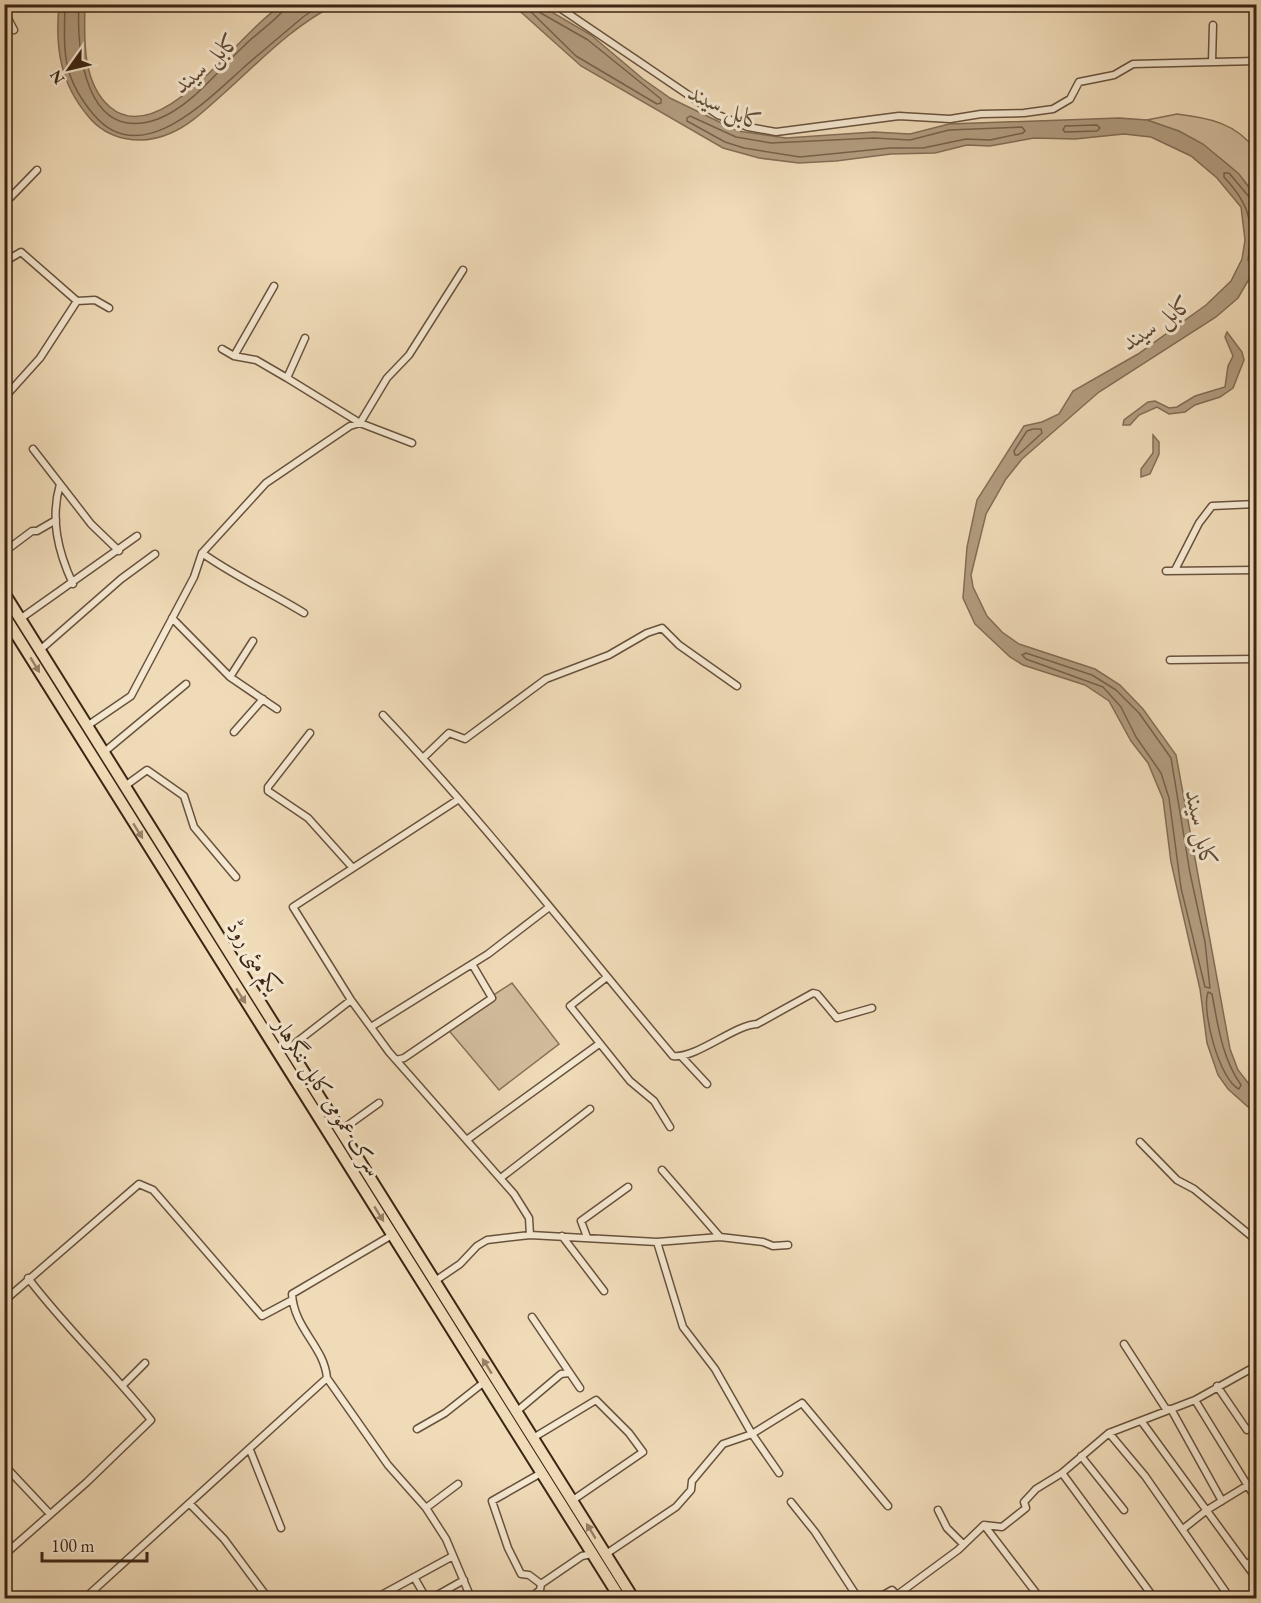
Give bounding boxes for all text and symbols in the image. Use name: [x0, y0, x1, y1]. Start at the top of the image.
water label: کابل سيند: [166, 24, 248, 101]
north arrow: [39, 39, 99, 99]
text: N: [45, 66, 69, 88]
water label: کابل سيند: [682, 76, 769, 140]
water label: کابل سيند: [1115, 287, 1200, 359]
one-way arrow: [30, 657, 41, 673]
water label: کابل سيند: [1177, 787, 1225, 872]
one-way arrow: [132, 823, 143, 839]
street label: یکم مئی روڈ: [215, 914, 289, 1002]
one-way arrow: [236, 988, 247, 1004]
street label: سرک عمومی کابل ننگرهار: [266, 1011, 388, 1182]
one-way arrow: [374, 1206, 385, 1222]
one-way arrow: [482, 1358, 493, 1374]
one-way arrow: [586, 1523, 597, 1539]
scale bar: [42, 1525, 147, 1563]
text: 100 m: [51, 1534, 95, 1557]

